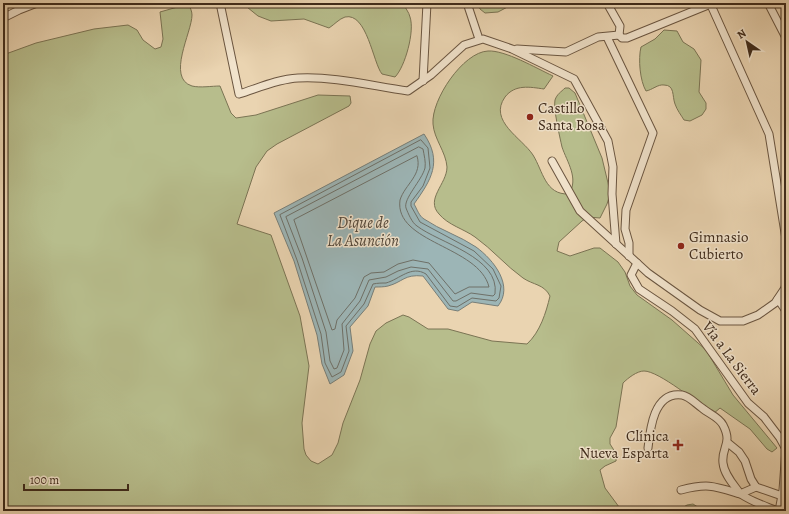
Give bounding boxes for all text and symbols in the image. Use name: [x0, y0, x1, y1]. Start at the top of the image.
north arrow: [727, 22, 767, 62]
text: N: [734, 26, 749, 43]
place label: Castillo Santa Rosa: [538, 98, 605, 135]
marker: Castillo Santa Rosa: [525, 112, 535, 122]
water label: Dique de La Asunción: [327, 212, 399, 252]
place label: Gimnasio Cubierto: [689, 227, 748, 264]
marker: Gimnasio Cubierto: [676, 241, 686, 251]
street label: Vía a La Sierra: [697, 316, 766, 399]
place label: Clínica Nueva Esparta: [579, 426, 669, 463]
marker: Clínica Nueva Esparta: [672, 439, 684, 451]
scale bar: [24, 466, 128, 492]
text: 100 m: [30, 472, 59, 488]

